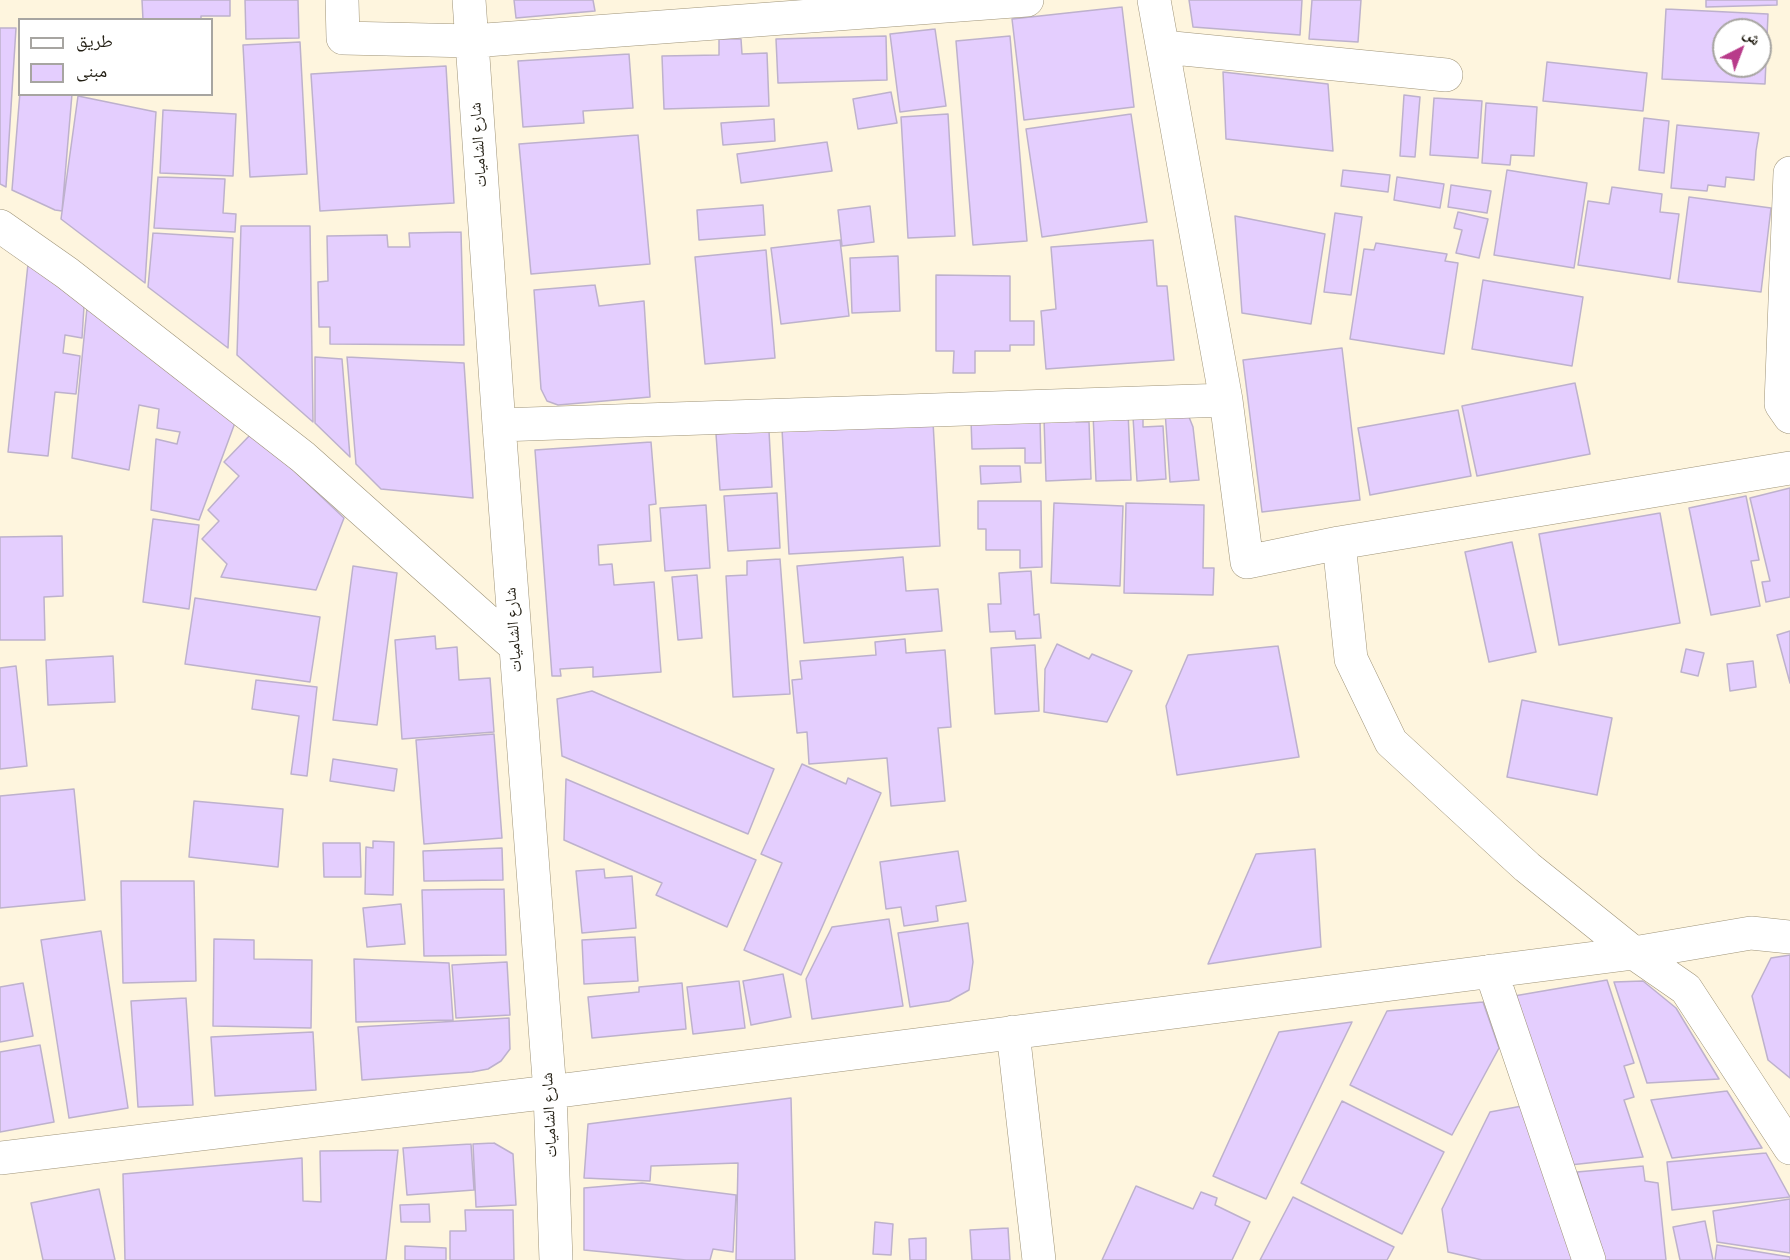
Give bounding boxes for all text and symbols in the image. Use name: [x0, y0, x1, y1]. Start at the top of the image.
legend: [18, 18, 213, 96]
north arrow: [1712, 18, 1772, 78]
text: ش: [1739, 22, 1766, 50]
text: طريق: [76, 28, 113, 53]
text: مبنى: [76, 58, 107, 83]
street label: شارع الشاميات: [466, 102, 492, 188]
street label: شارع الشاميات: [501, 587, 527, 673]
street label: شارع الشاميات: [538, 1072, 562, 1158]

